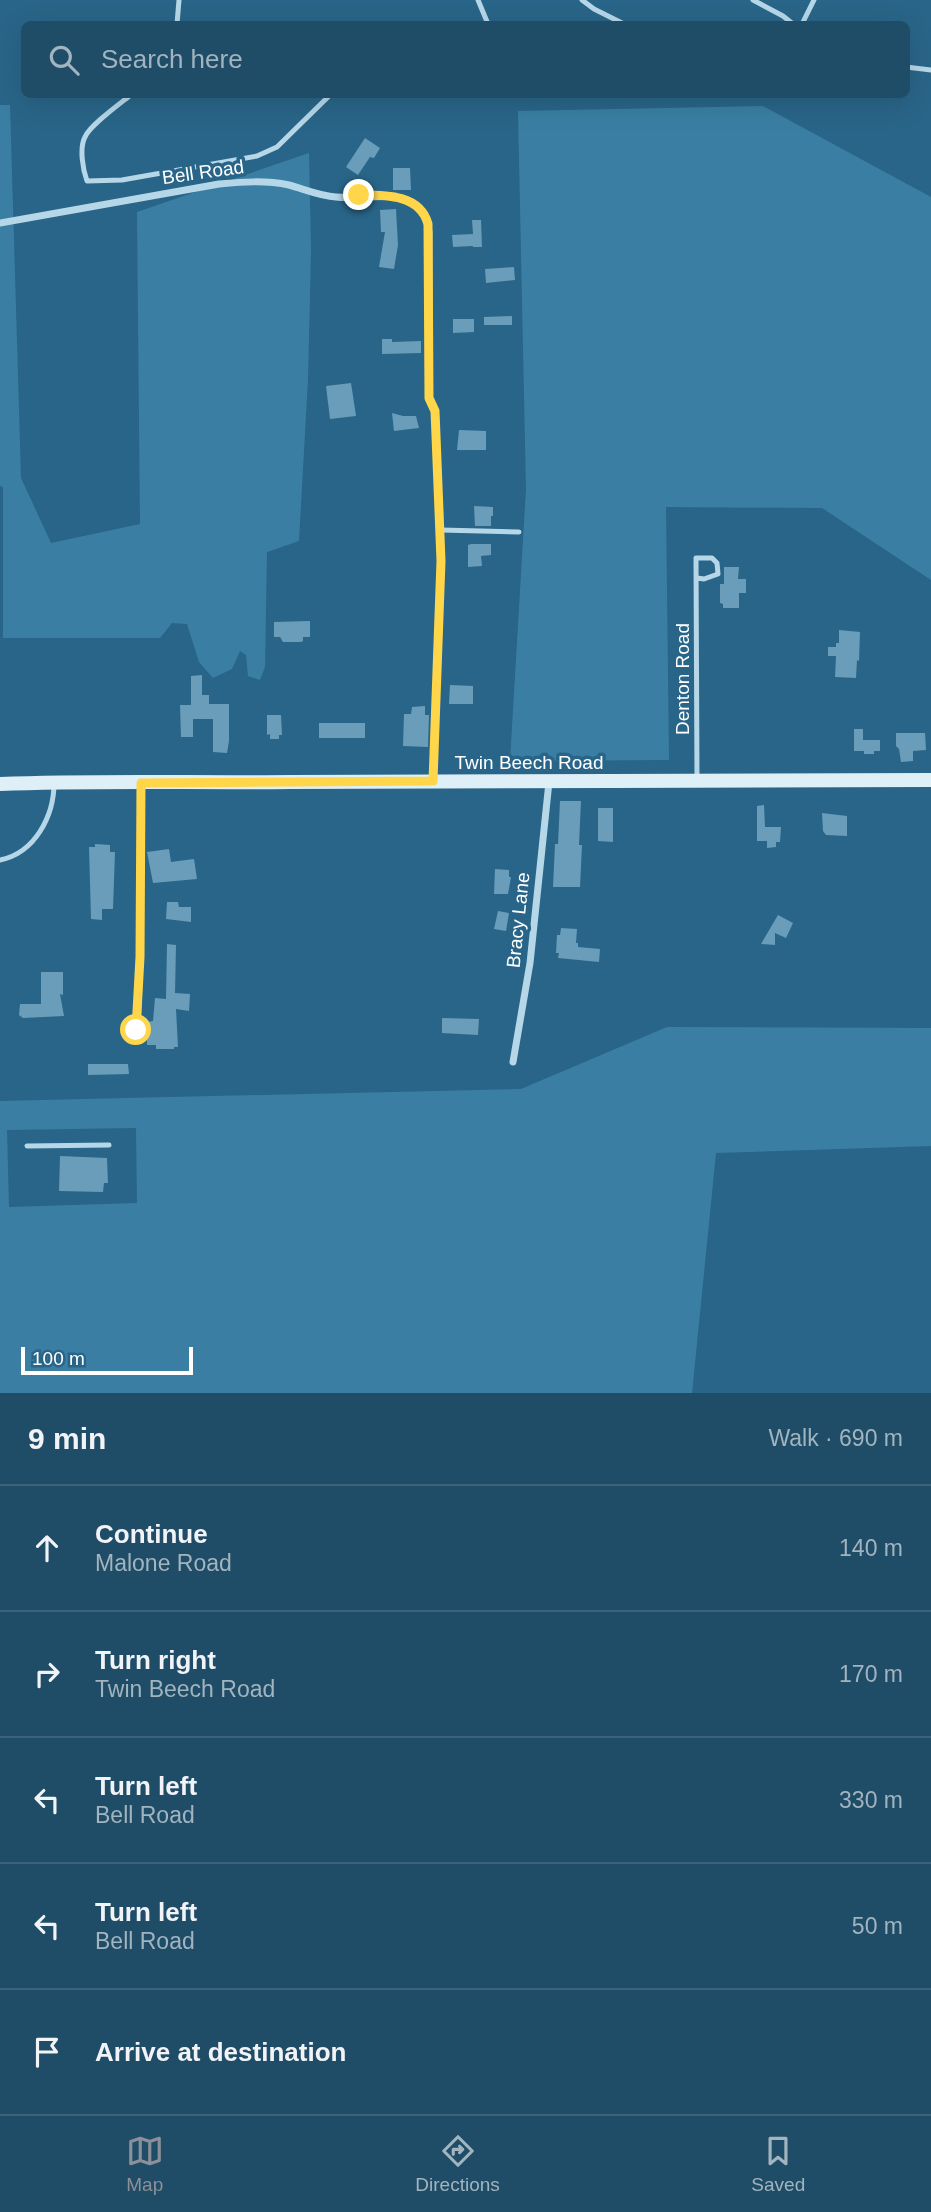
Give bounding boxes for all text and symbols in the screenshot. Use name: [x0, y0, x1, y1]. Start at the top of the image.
search box: [21, 21, 910, 98]
icon: search: [45, 41, 83, 79]
text: Search here: [101, 44, 243, 74]
street label: Bell Road: [161, 156, 245, 188]
route end: [343, 179, 374, 210]
street label: Denton Road: [672, 623, 693, 735]
street label: Twin Beech Road: [455, 752, 603, 773]
street label: Bracy Lane: [503, 871, 533, 969]
route start: [120, 1014, 151, 1045]
scale bar: [21, 1344, 192, 1376]
text: 100 m: [32, 1348, 85, 1369]
text: 9 min: [28, 1422, 106, 1455]
text: Walk · 690 m: [768, 1425, 903, 1451]
text: Continue: [95, 1519, 208, 1549]
icon: ahead: [28, 1529, 66, 1567]
text: 140 m: [839, 1535, 903, 1561]
text: Malone Road: [95, 1550, 232, 1576]
text: Turn right: [95, 1645, 216, 1675]
icon: right: [28, 1655, 66, 1693]
text: 170 m: [839, 1661, 903, 1687]
text: Twin Beech Road: [95, 1676, 275, 1702]
text: Turn left: [95, 1771, 197, 1801]
icon: left: [28, 1781, 66, 1819]
text: 330 m: [839, 1787, 903, 1813]
text: Bell Road: [95, 1802, 195, 1828]
text: Turn left: [95, 1897, 197, 1927]
icon: left: [28, 1907, 66, 1945]
text: 50 m: [852, 1913, 903, 1939]
text: Bell Road: [95, 1928, 195, 1954]
icon: arrive: [28, 2033, 66, 2071]
text: Arrive at destination: [95, 2037, 346, 2067]
tab: Map: [126, 2132, 164, 2196]
tab: Directions: [415, 2132, 500, 2196]
tab: Saved: [751, 2132, 805, 2196]

